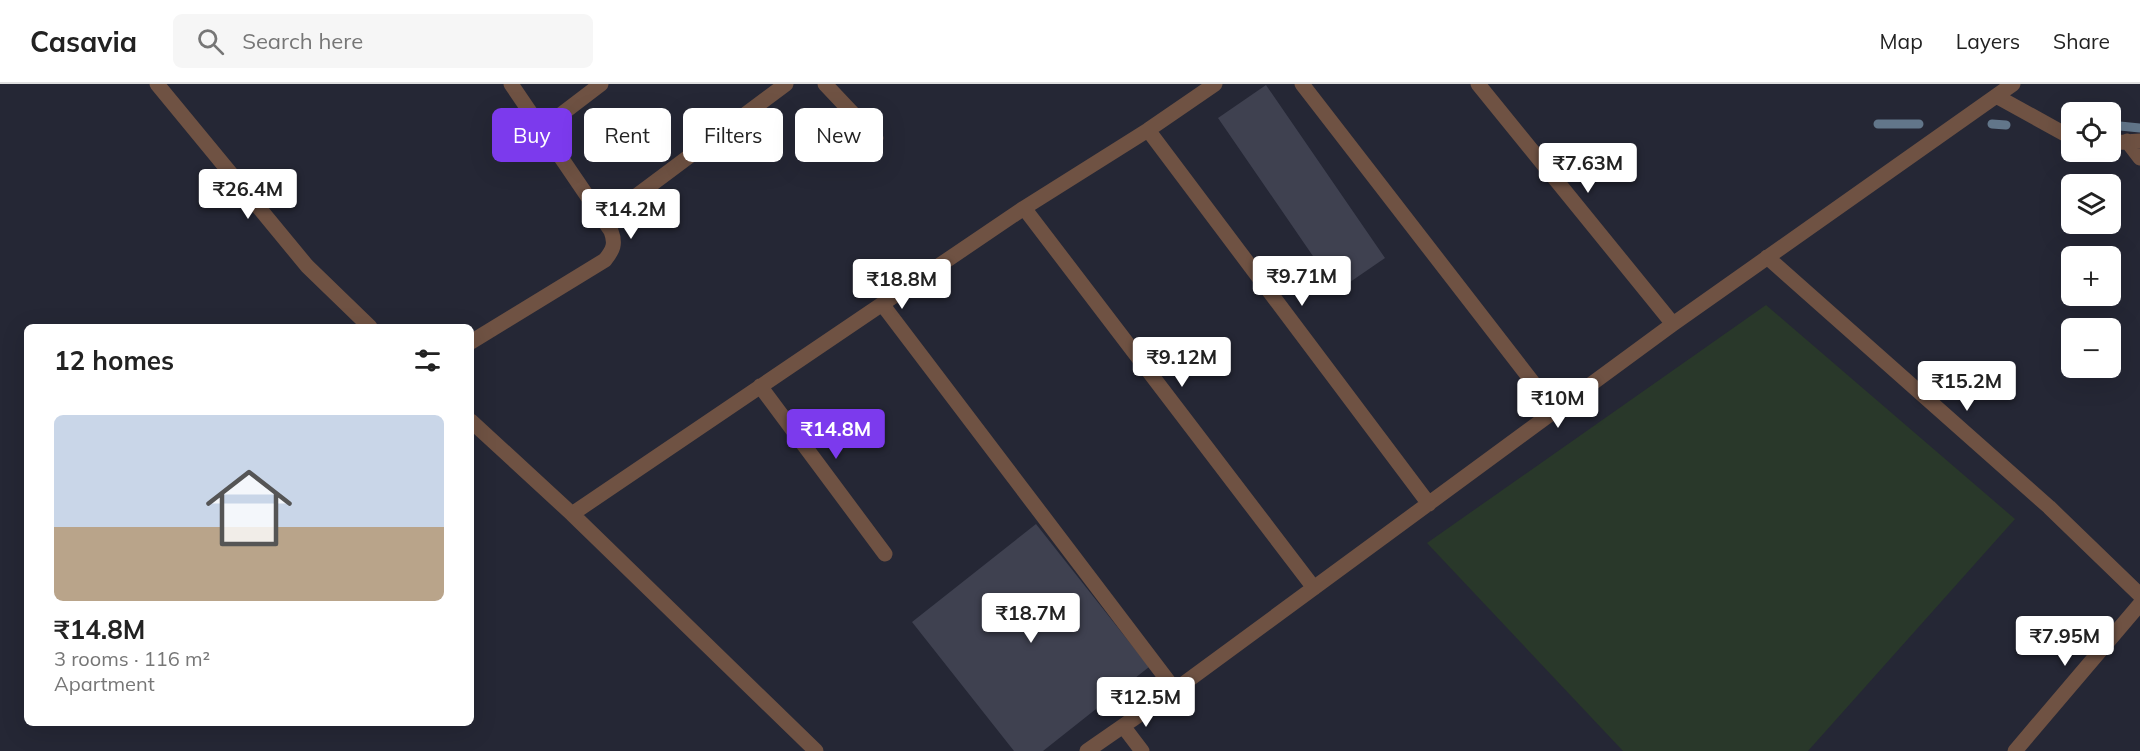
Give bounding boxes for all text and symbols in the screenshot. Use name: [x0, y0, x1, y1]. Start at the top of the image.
search box: [173, 14, 593, 68]
text: Casavia: [30, 24, 137, 59]
icon: search: [194, 25, 227, 58]
text: Search here: [242, 27, 363, 55]
text: Map: [1880, 28, 1923, 54]
text: Layers: [1956, 28, 2020, 54]
text: Share: [2053, 28, 2110, 54]
map controls: [2061, 102, 2121, 378]
button: locate: [2061, 102, 2121, 162]
chip: Buy: [492, 108, 572, 162]
chip: Rent: [584, 108, 671, 162]
chip: Filters: [683, 108, 783, 162]
chip: New: [795, 108, 883, 162]
pin: ₹7.63M: [1539, 143, 1637, 194]
text: ₹7.63M: [1553, 150, 1623, 175]
pin: ₹26.4M: [199, 169, 297, 220]
button: layers: [2061, 174, 2121, 234]
text: ₹26.4M: [213, 176, 283, 201]
pin: ₹14.2M: [582, 189, 680, 240]
text: ₹14.2M: [596, 196, 666, 221]
button: +: [2061, 246, 2121, 306]
pin: ₹9.71M: [1253, 256, 1351, 307]
pin: ₹18.8M: [853, 259, 951, 310]
text: ₹9.71M: [1267, 263, 1337, 288]
text: ₹18.8M: [867, 266, 937, 291]
button: −: [2061, 318, 2121, 378]
pin: ₹9.12M: [1133, 337, 1231, 388]
text: 12 homes: [54, 344, 174, 377]
icon: filters: [411, 344, 444, 377]
text: ₹9.12M: [1147, 344, 1217, 369]
pin: ₹15.2M: [1918, 361, 2016, 412]
text: ₹15.2M: [1932, 368, 2002, 393]
pin: ₹10M: [1522, 378, 1594, 429]
text: ₹10M: [1531, 385, 1585, 410]
pin: ₹14.8M: [787, 409, 885, 460]
text: ₹14.8M: [801, 416, 871, 441]
icon: home: [195, 454, 303, 562]
pin: ₹18.7M: [982, 593, 1080, 644]
text: ₹18.7M: [996, 600, 1066, 625]
text: ₹14.8M: [54, 613, 145, 646]
pin: ₹7.95M: [2016, 616, 2114, 667]
text: ₹7.95M: [2030, 623, 2100, 648]
text: 3 rooms · 116 m²: [54, 646, 210, 671]
text: Apartment: [54, 671, 155, 696]
pin: ₹12.5M: [1097, 677, 1195, 728]
text: ₹12.5M: [1111, 684, 1181, 709]

